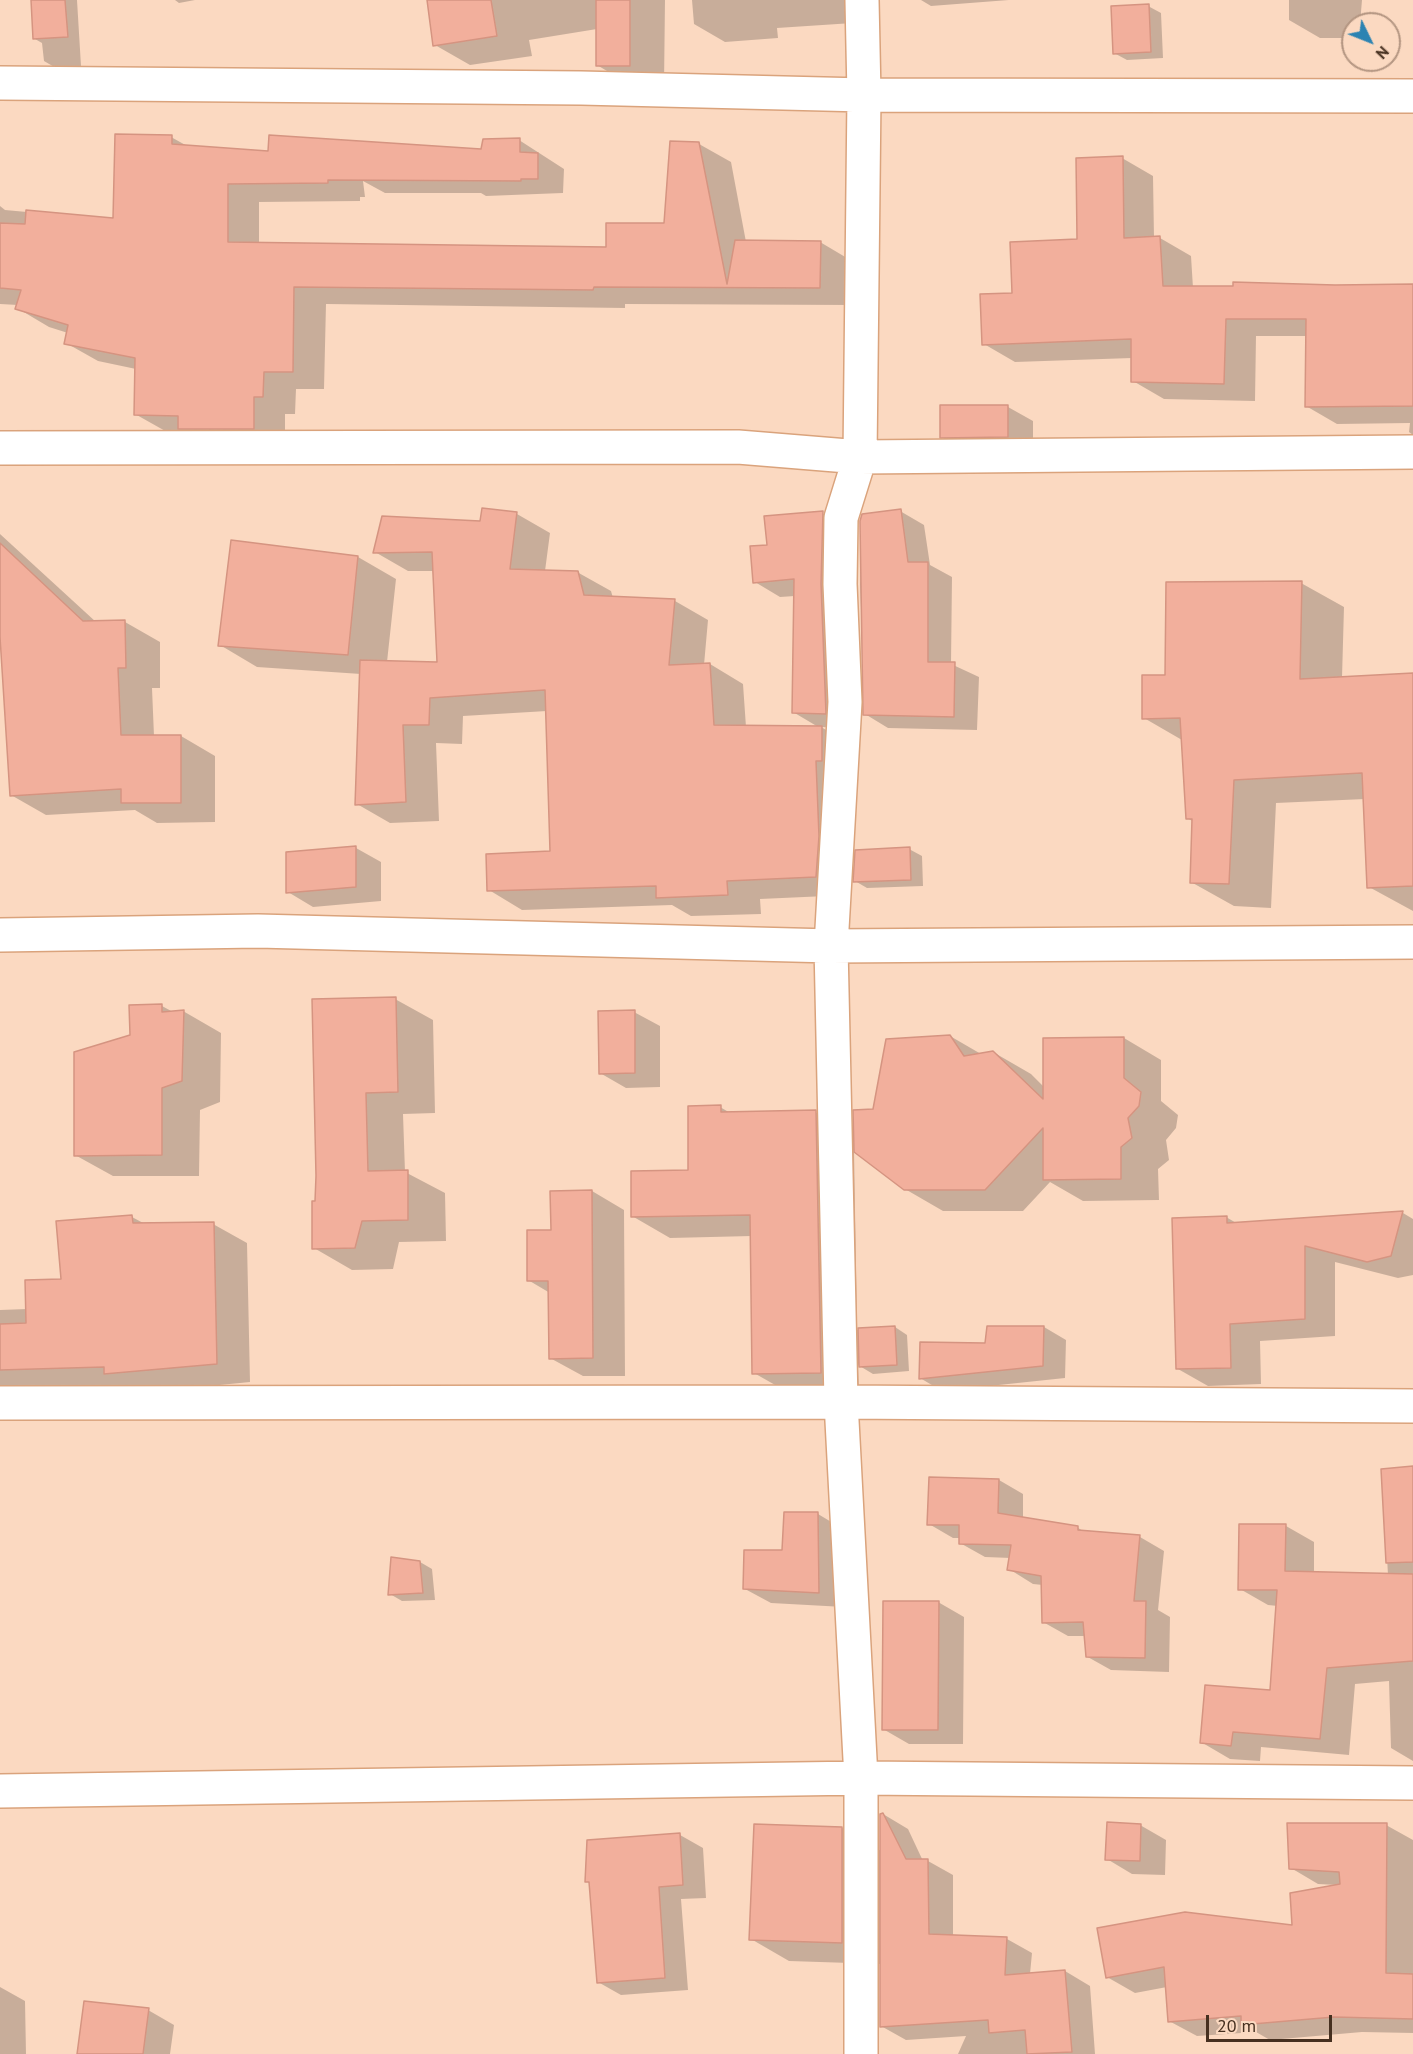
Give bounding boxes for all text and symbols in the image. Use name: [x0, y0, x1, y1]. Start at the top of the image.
north arrow: [1341, 12, 1401, 72]
text: N: [1372, 42, 1394, 64]
scale bar: [1209, 2003, 1335, 2041]
text: 20 m: [1217, 2014, 1256, 2037]

